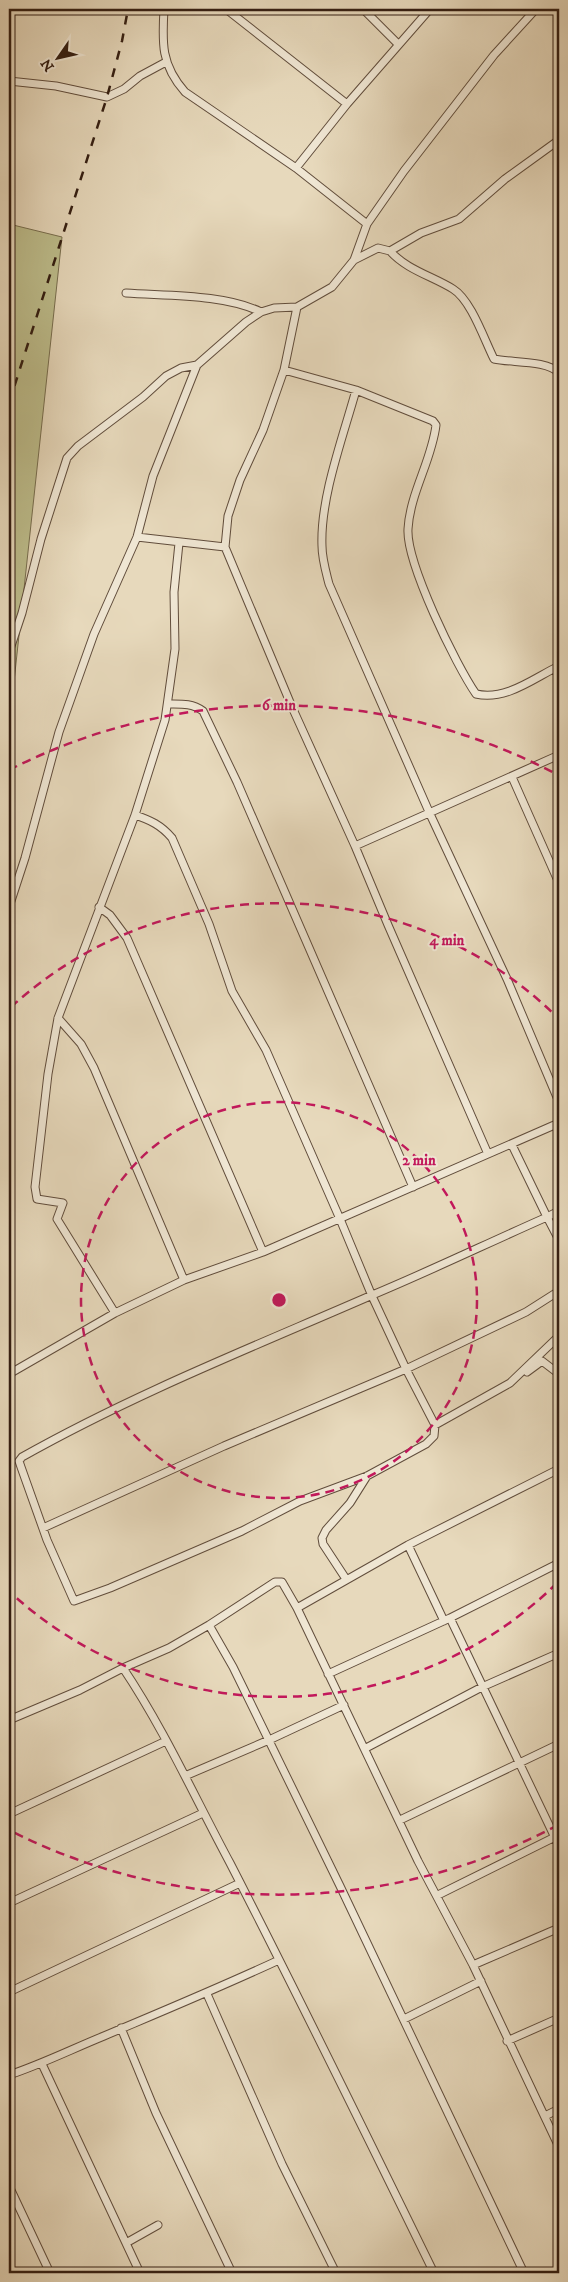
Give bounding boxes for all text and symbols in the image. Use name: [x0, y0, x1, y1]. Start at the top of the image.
north arrow: [32, 32, 82, 82]
text: N: [37, 54, 59, 75]
text: 6 min: [262, 696, 296, 715]
text: 4 min: [429, 931, 465, 950]
text: 2 min: [402, 1151, 436, 1170]
centre of rings: [270, 1291, 288, 1309]

